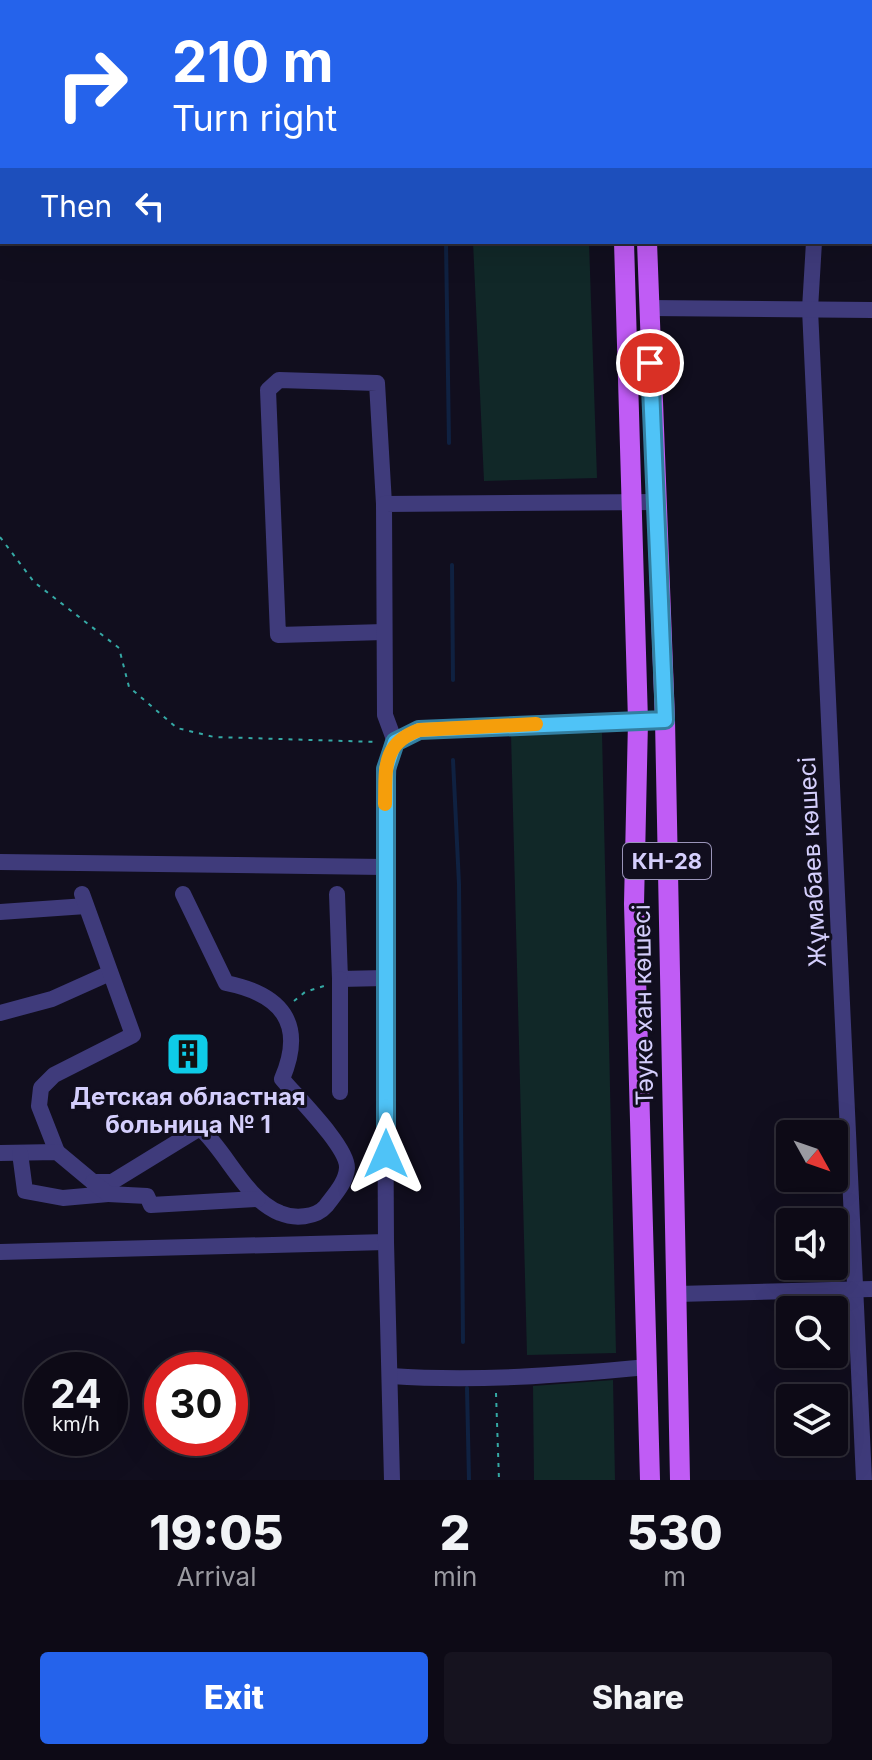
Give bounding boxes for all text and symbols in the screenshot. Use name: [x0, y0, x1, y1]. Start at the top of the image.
text: 210 m: [172, 28, 334, 96]
icon: right: [40, 32, 144, 136]
text: Turn right: [172, 96, 337, 140]
icon: left: [128, 184, 172, 228]
text: Then: [40, 188, 112, 224]
pin: [616, 329, 684, 397]
icon: arrive: [628, 341, 672, 385]
street label: Жұмабаев көшесі: [792, 756, 832, 968]
road number: КН-28: [623, 843, 711, 879]
street label: Тәуке хан көшесі: [627, 904, 659, 1106]
building icon: Детская областная больница № 1: [164, 1030, 212, 1078]
place label: Детская областная больница № 1: [70, 1082, 306, 1139]
position arrow: [344, 1112, 428, 1196]
north arrow: [776, 1120, 848, 1192]
map controls: [776, 1120, 848, 1456]
button: sound: [776, 1208, 848, 1280]
button: search: [776, 1296, 848, 1368]
speed limit sign: 30: [144, 1352, 248, 1456]
text: 24: [50, 1369, 102, 1418]
button: layers: [776, 1384, 848, 1456]
text: km/h: [52, 1412, 100, 1436]
text: 19:05: [149, 1503, 284, 1562]
text: 2: [440, 1503, 470, 1562]
text: 530: [627, 1503, 723, 1562]
text: Arrival: [176, 1561, 256, 1592]
text: min: [433, 1561, 477, 1592]
text: m: [663, 1561, 686, 1592]
button: Exit: [40, 1652, 428, 1744]
button: Share: [444, 1652, 832, 1744]

